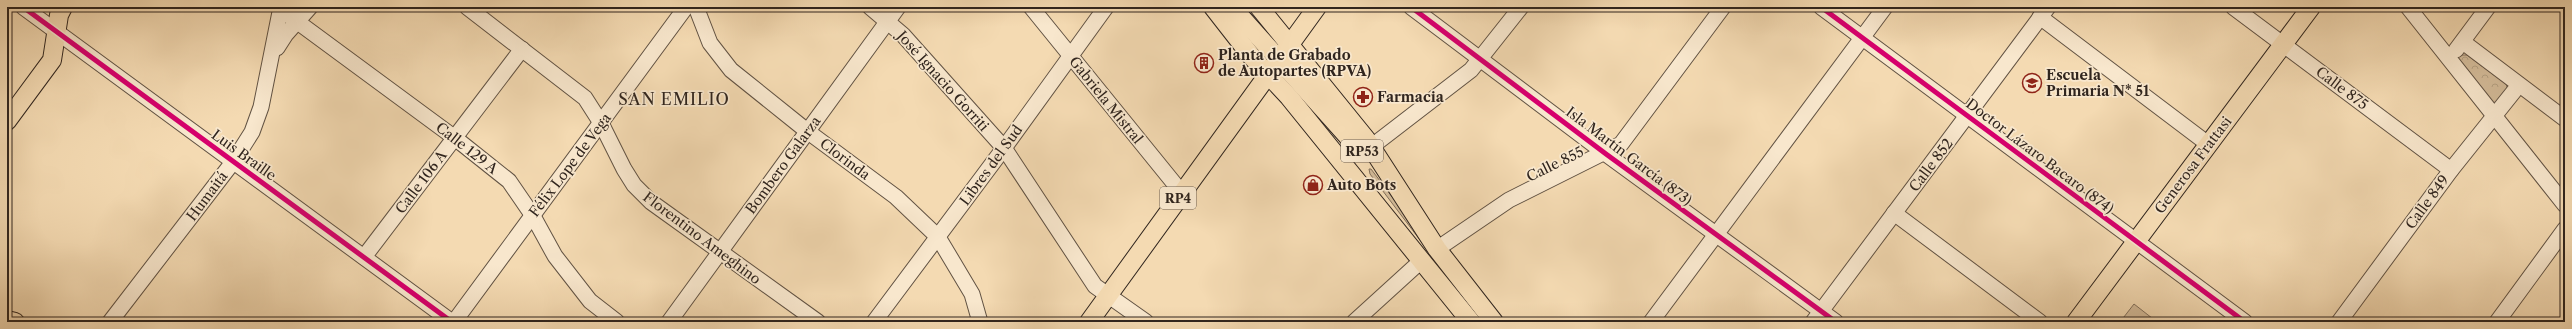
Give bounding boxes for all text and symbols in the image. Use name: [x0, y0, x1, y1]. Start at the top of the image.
street label: José Ignacio Gorriti: [892, 26, 993, 135]
place label: Planta de Grabado de Autopartes (RPVA): [1218, 46, 1371, 80]
building icon: Planta de Grabado de Autopartes (RPVA): [1193, 52, 1215, 74]
street label: Gabriela Mistral: [1065, 53, 1147, 147]
street label: Calle 875: [2312, 62, 2372, 114]
place label: Escuela Primaria N* 51: [2046, 66, 2150, 100]
school or university icon: Escuela Primaria N* 51: [2021, 72, 2043, 94]
pharmacy icon: Farmacia: [1352, 86, 1374, 108]
place label: Farmacia: [1377, 88, 1445, 106]
district label: SAN EMILIO: [618, 89, 730, 109]
street label: Doctor Lázaro Bacaro (874): [1963, 95, 2117, 217]
street label: Isla Martín García (873): [1562, 103, 1696, 209]
street label: Félix Lope de Vega: [525, 109, 615, 221]
street label: Bombero Galarza: [742, 112, 825, 217]
street label: Generosa Frattasi: [2151, 113, 2235, 217]
street label: Calle 129 A: [432, 118, 502, 178]
street label: Libres del Sud: [956, 121, 1026, 209]
street label: Luis Braille: [208, 126, 280, 184]
street label: Clorinda: [816, 134, 874, 184]
street label: Calle 852: [1905, 135, 1957, 195]
road number: RP53: [1341, 140, 1383, 162]
street label: Calle 855: [1523, 142, 1587, 186]
street label: Calle 106 A: [391, 146, 451, 217]
street label: Humaitá: [183, 167, 232, 224]
street label: Calle 849: [2401, 171, 2453, 233]
shop icon: Auto Bots: [1302, 174, 1324, 196]
place label: Auto Bots: [1326, 176, 1396, 194]
road number: RP4: [1160, 187, 1196, 209]
street label: Florentino Ameghino: [640, 188, 764, 288]

